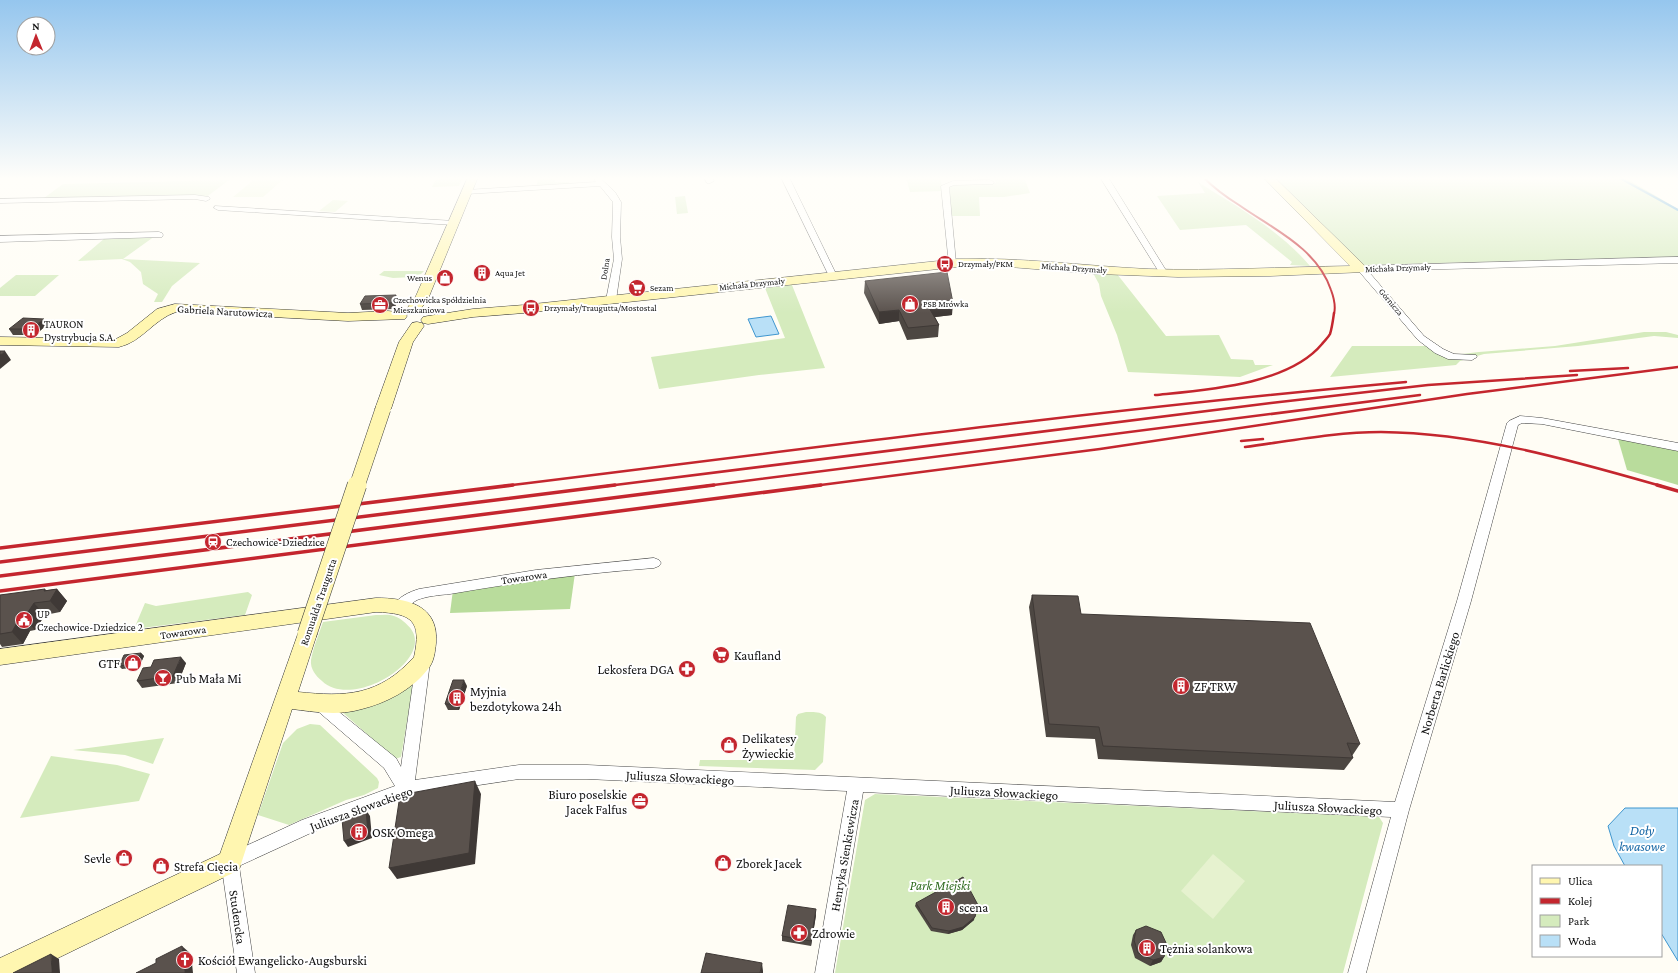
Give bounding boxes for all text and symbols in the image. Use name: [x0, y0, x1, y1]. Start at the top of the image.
north arrow: [16, 16, 56, 56]
text: N: [32, 20, 40, 32]
bus stop icon: Drzymały/PKM: [935, 254, 955, 274]
street label: Dolna: [598, 257, 612, 281]
place label: Drzymały/PKM: [958, 259, 1013, 269]
street label: Michała Drzymały: [1041, 261, 1108, 275]
street label: Michała Drzymały: [1365, 262, 1432, 274]
building icon: Aqua Jet: [472, 263, 492, 283]
shop icon: Wenus: [435, 268, 455, 288]
place label: Aqua Jet: [495, 268, 526, 278]
place label: Wenus: [407, 273, 432, 283]
street label: Michała Drzymały: [719, 275, 786, 292]
supermarket icon: Sezam: [627, 278, 647, 298]
place label: Sezam: [650, 283, 673, 293]
street label: Górnicza: [1377, 286, 1405, 318]
shop icon: PSB Mrówka: [900, 294, 920, 314]
office icon: Czechowicka Spółdzielnia Mieszkaniowa: [370, 295, 390, 315]
place label: Czechowicka Spółdzielnia Mieszkaniowa: [393, 295, 486, 315]
bus stop icon: Drzymały/Traugutta/Mostostal: [521, 298, 541, 318]
place label: PSB Mrówka: [923, 299, 968, 309]
street label: Gabriela Narutowicza: [177, 303, 273, 319]
place label: Drzymały/Traugutta/Mostostal: [544, 303, 657, 313]
place label: TAURON Dystrybucja S.A.: [44, 318, 116, 344]
building icon: TAURON Dystrybucja S.A.: [21, 320, 41, 340]
station icon: Czechowice-Dziedzice: [203, 532, 223, 552]
place label: Czechowice-Dziedzice: [226, 536, 325, 548]
street label: Romualda Traugutta: [297, 557, 339, 647]
street label: Towarowa: [500, 568, 548, 586]
place label: UP Czechowice-Dziedzice 2: [37, 608, 143, 633]
public building icon: UP Czechowice-Dziedzice 2: [14, 610, 34, 630]
street label: Towarowa: [159, 623, 207, 641]
street label: Norberta Barlickiego: [1417, 630, 1462, 736]
supermarket icon: Kaufland: [711, 645, 731, 665]
place label: Kaufland: [734, 648, 781, 663]
shop icon: GTF: [123, 653, 143, 673]
place label: GTF: [98, 656, 121, 671]
pharmacy icon: Lekosfera DGA: [677, 659, 697, 679]
place label: Lekosfera DGA: [598, 662, 675, 677]
bar icon: Pub Mała Mi: [153, 668, 173, 688]
place label: Pub Mała Mi: [176, 671, 242, 686]
building icon: ZF TRW: [1171, 676, 1191, 696]
place label: ZF TRW: [1194, 679, 1236, 694]
place label: Myjnia bezdotykowa 24h: [470, 684, 562, 714]
building icon: Myjnia bezdotykowa 24h: [447, 688, 467, 708]
place label: Delikatesy Żywieckie: [742, 731, 797, 761]
shop icon: Delikatesy Żywieckie: [719, 735, 739, 755]
street label: Juliusza Słowackiego: [624, 767, 734, 788]
street label: Juliusza Słowackiego: [948, 782, 1058, 803]
street label: Juliusza Słowackiego: [307, 783, 415, 834]
place label: Biuro poselskie Jacek Falfus: [548, 787, 627, 817]
office icon: Biuro poselskie Jacek Falfus: [630, 791, 650, 811]
street label: Juliusza Słowackiego: [1272, 797, 1382, 818]
street label: Henryka Sienkiewicza: [827, 798, 862, 912]
building icon: OSK Omega: [349, 822, 369, 842]
water label: Doły kwasowe: [1619, 822, 1666, 854]
place label: OSK Omega: [372, 825, 434, 840]
shop icon: Sevle: [114, 848, 134, 868]
place label: Sevle: [84, 851, 111, 866]
shop icon: Zborek Jacek: [713, 853, 733, 873]
shop icon: Strefa Cięcia: [151, 856, 171, 876]
place label: Zborek Jacek: [736, 856, 803, 871]
place label: Strefa Cięcia: [174, 859, 238, 874]
legend: [1532, 865, 1662, 957]
text: Ulica: [1568, 874, 1593, 888]
park label: Park Miejski: [910, 878, 971, 894]
street label: Studencka: [226, 889, 249, 945]
text: Kolej: [1568, 894, 1592, 908]
building icon: scena: [936, 897, 956, 917]
place label: scena: [959, 900, 988, 915]
text: Park: [1568, 914, 1590, 928]
pharmacy icon: Zdrowie: [789, 923, 809, 943]
place label: Zdrowie: [812, 926, 855, 941]
text: Woda: [1568, 934, 1597, 948]
building icon: Tężnia solankowa: [1137, 938, 1157, 958]
place label: Tężnia solankowa: [1160, 941, 1253, 956]
church icon: Kościół Ewangelicko-Augsburski: [175, 950, 195, 970]
place label: Kościół Ewangelicko-Augsburski: [198, 953, 368, 968]

